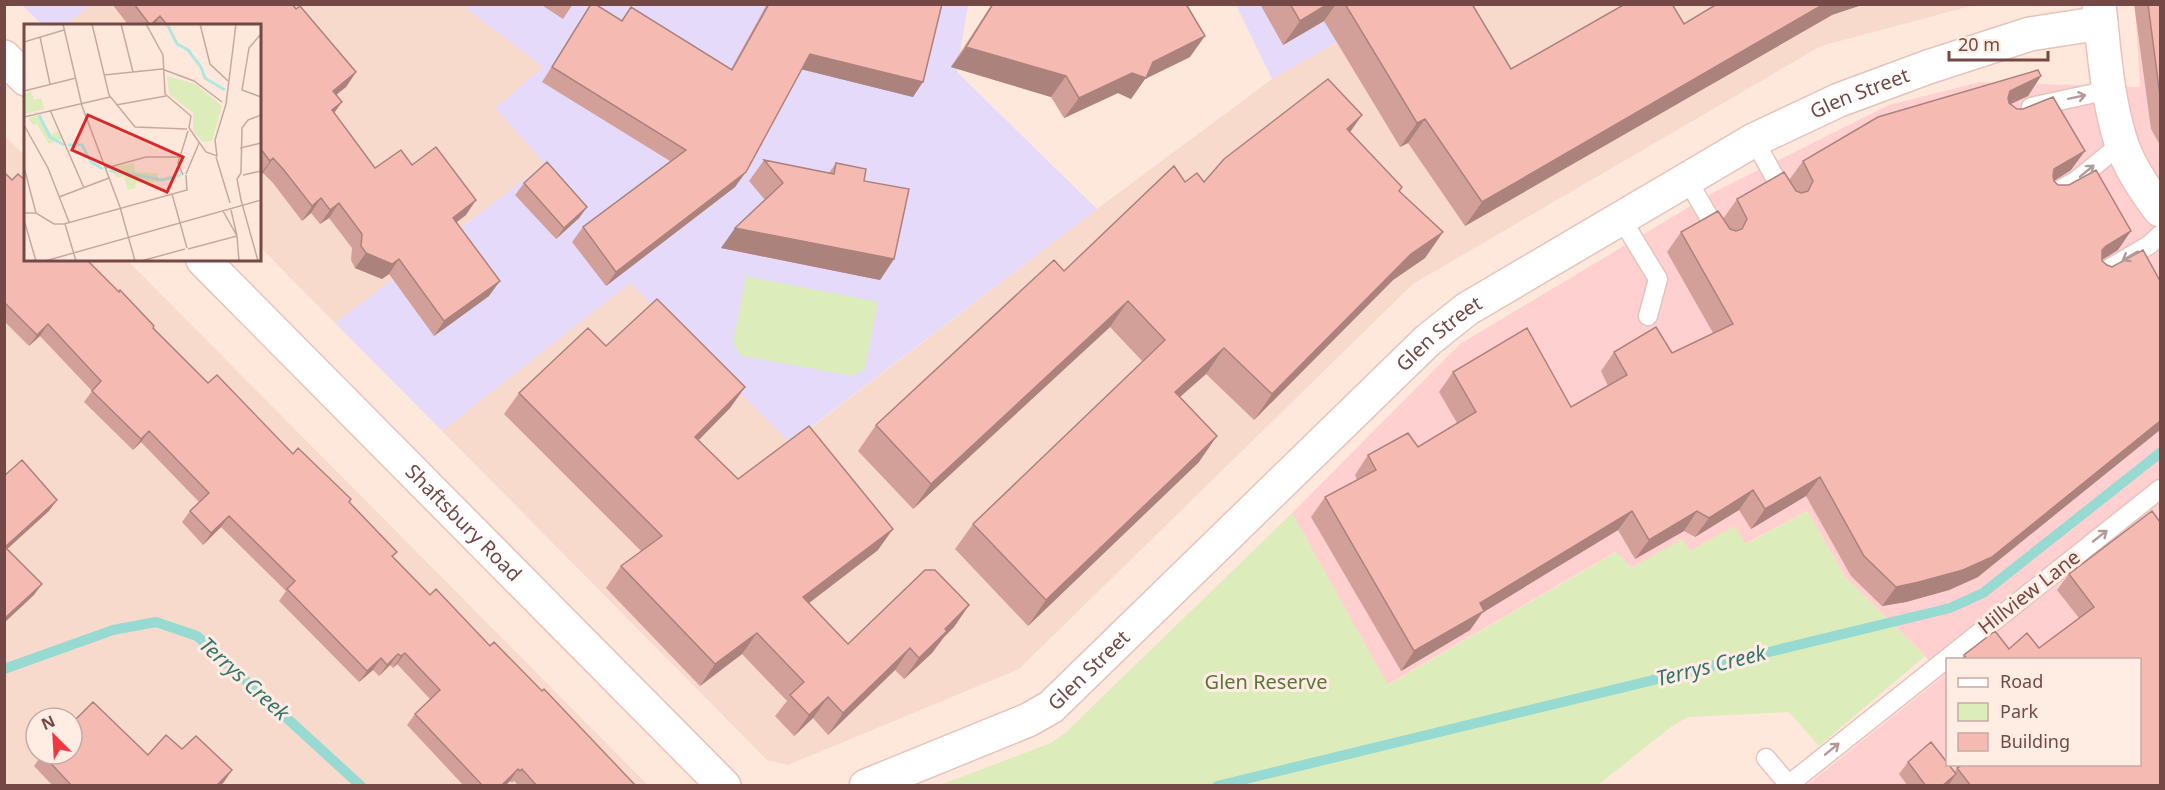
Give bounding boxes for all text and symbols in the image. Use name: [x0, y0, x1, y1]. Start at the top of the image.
inset map: [24, 24, 261, 261]
scale bar: [1949, 24, 2048, 62]
text: 20 m: [1958, 32, 2000, 56]
street label: Glen Street: [1805, 61, 1913, 125]
one-way arrow: [2067, 90, 2086, 102]
one-way arrow: [2079, 165, 2095, 178]
one-way arrow: [2122, 251, 2139, 263]
street label: Glen Street: [1390, 289, 1486, 377]
street label: Shaftsbury Road: [400, 458, 528, 587]
one-way arrow: [2091, 529, 2107, 542]
street label: Hillview Lane: [1972, 543, 2085, 640]
street label: Glen Street: [1042, 624, 1135, 716]
water label: Terrys Creek: [194, 630, 297, 727]
water label: Terrys Creek: [1653, 637, 1770, 692]
legend: [1946, 658, 2141, 766]
park label: Glen Reserve: [1205, 668, 1327, 695]
text: Road: [2000, 669, 2043, 693]
text: Park: [2000, 699, 2038, 723]
north arrow: [24, 706, 84, 766]
text: N: [37, 710, 58, 735]
text: Building: [2000, 729, 2070, 753]
one-way arrow: [1824, 742, 1839, 756]

